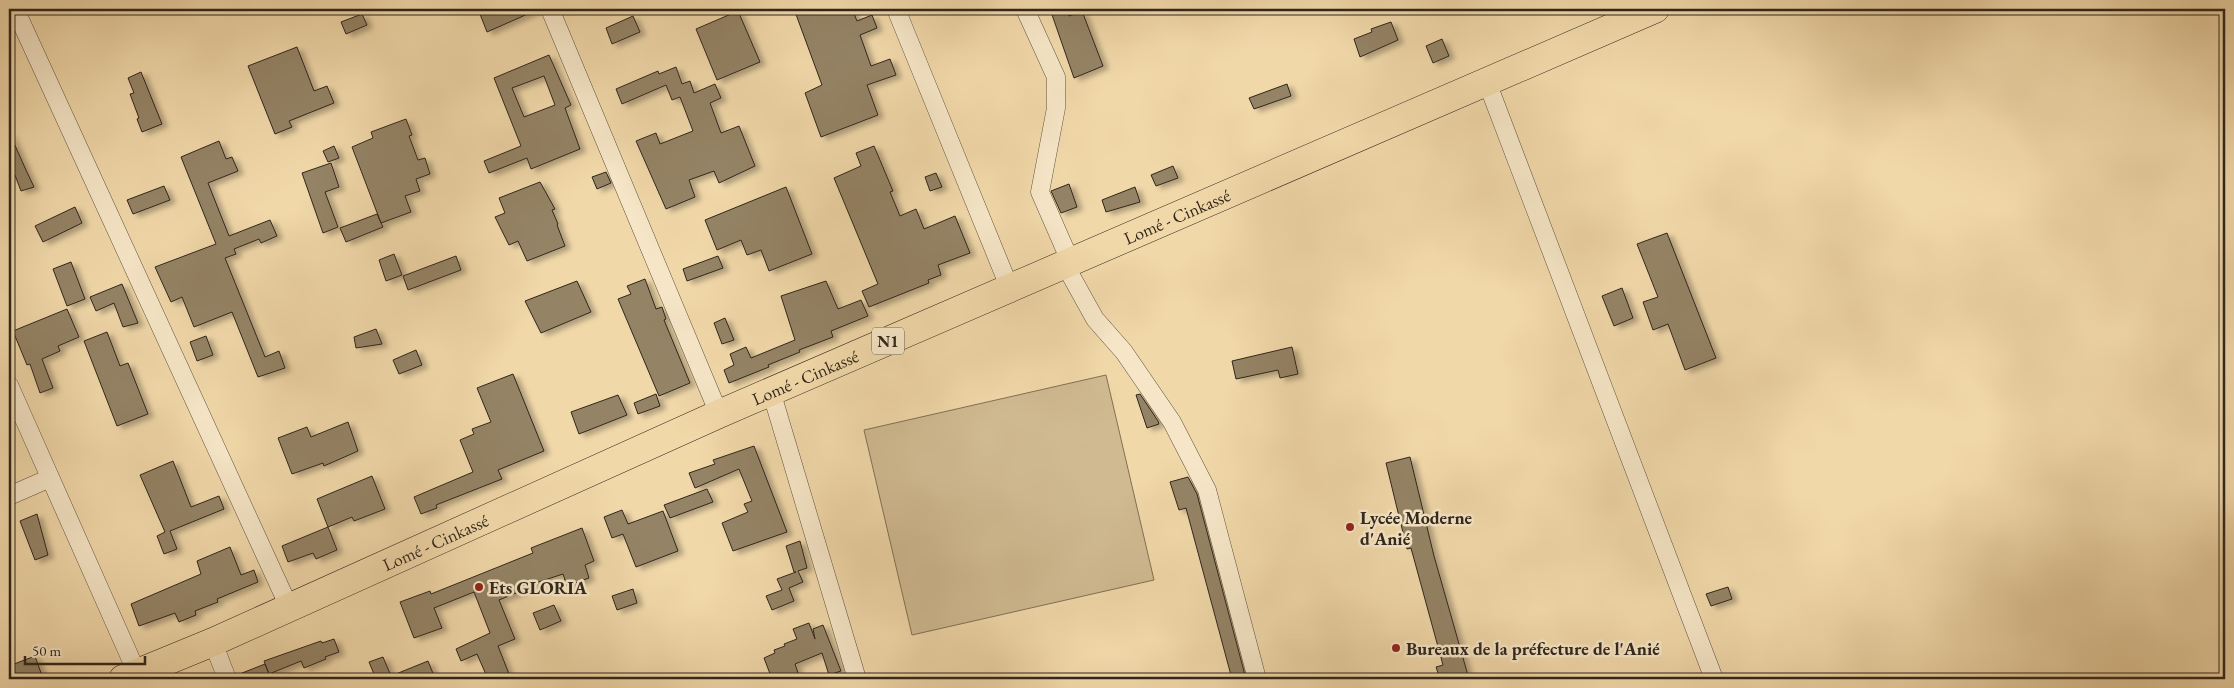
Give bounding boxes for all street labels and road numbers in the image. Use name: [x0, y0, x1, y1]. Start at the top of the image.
street label: Lomé - Cinkassé: [1120, 183, 1233, 249]
road number: N1: [872, 328, 904, 354]
street label: Lomé - Cinkassé: [748, 344, 862, 410]
street label: Lomé - Cinkassé: [379, 508, 492, 576]

